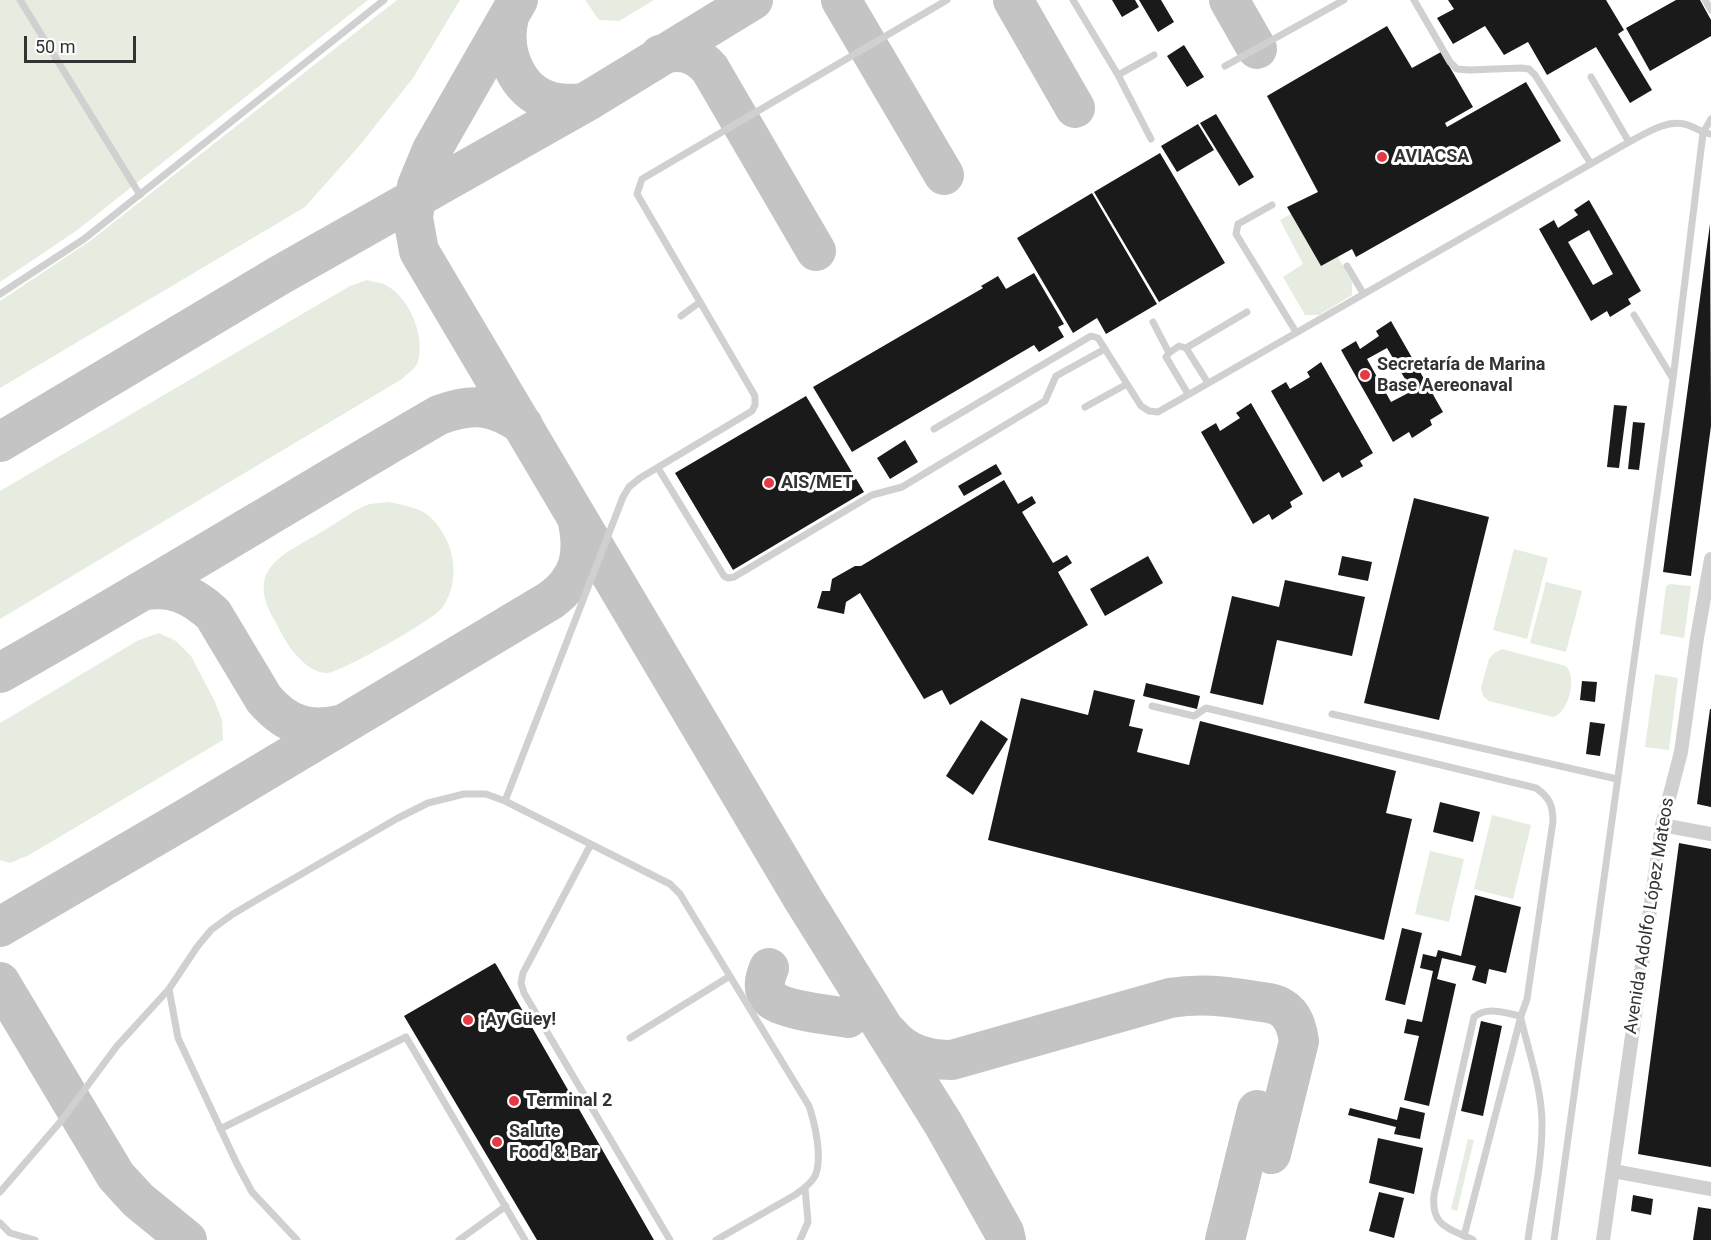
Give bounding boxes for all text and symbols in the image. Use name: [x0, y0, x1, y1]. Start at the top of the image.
scale bar: [27, 24, 140, 62]
text: 50 m: [35, 36, 75, 57]
place label: AVIACSA: [1394, 146, 1469, 168]
marker: AVIACSA: [1375, 150, 1389, 164]
place label: Secretaría de Marina Base Aereonaval: [1377, 354, 1545, 397]
marker: Secretaría de Marina Base Aereonaval: [1358, 368, 1372, 382]
place label: AIS/MET: [781, 472, 853, 494]
marker: AIS/MET: [762, 476, 776, 490]
street label: Avenida Adolfo López Mateos: [1621, 796, 1679, 1036]
place label: ¡Ay Güey!: [480, 1009, 556, 1031]
marker: ¡Ay Güey!: [461, 1013, 475, 1027]
place label: Terminal 2: [526, 1090, 612, 1112]
marker: Terminal 2: [507, 1094, 521, 1108]
place label: Salute Food & Bar: [509, 1121, 598, 1164]
marker: Salute Food & Bar: [490, 1135, 504, 1149]

